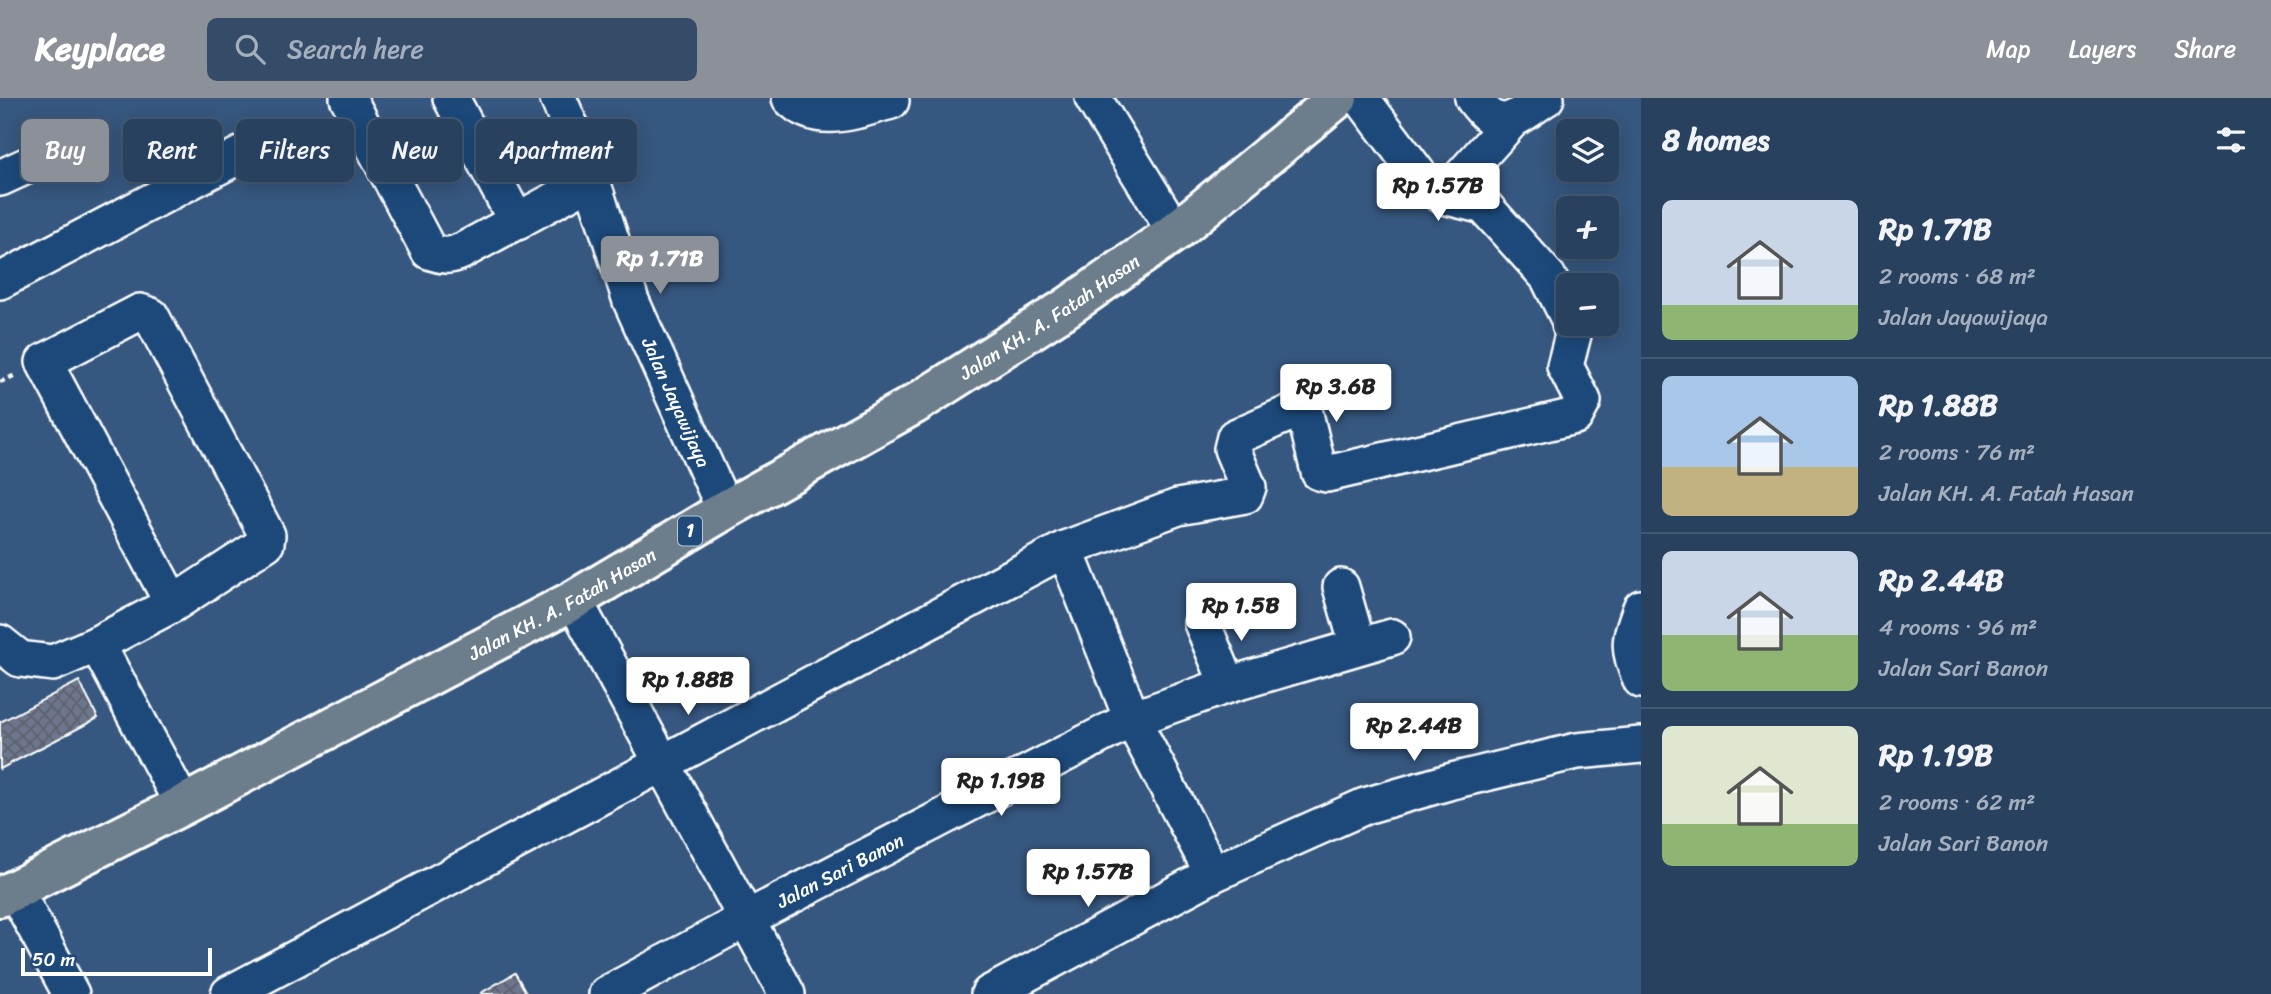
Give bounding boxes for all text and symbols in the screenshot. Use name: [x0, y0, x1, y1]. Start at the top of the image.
search box: [207, 18, 697, 81]
text: Keyplace: [35, 20, 165, 78]
text: Search here: [287, 26, 424, 72]
text: Map: [1986, 28, 2031, 70]
text: Layers: [2069, 28, 2136, 70]
text: Share: [2174, 28, 2236, 70]
icon: search: [231, 30, 269, 68]
text: 8 homes: [1662, 113, 1770, 167]
chip: Buy: [21, 119, 109, 182]
chip: Rent: [123, 119, 222, 182]
chip: Filters: [236, 119, 354, 182]
chip: New: [368, 119, 462, 182]
chip: Apartment: [476, 119, 637, 182]
map controls: [1556, 119, 1619, 336]
button: layers: [1556, 119, 1619, 182]
icon: filters: [2212, 121, 2250, 159]
pin: Rp 1.57B: [1366, 164, 1510, 223]
text: Rp 1.57B: [1393, 165, 1483, 206]
button: +: [1556, 196, 1619, 259]
text: Rp 1.71B: [1879, 202, 1992, 256]
icon: home: [1718, 228, 1802, 312]
pin: Rp 1.71B: [588, 236, 732, 296]
text: Rp 1.71B: [617, 238, 703, 279]
street label: Jalan KH. A. Fatah Hasan: [952, 245, 1147, 389]
text: 2 rooms · 68 m²: [1879, 256, 2036, 297]
button: −: [1556, 273, 1619, 336]
text: Jalan Jayawijaya: [1879, 297, 2048, 338]
street label: Jalan Jayawijaya: [632, 331, 720, 473]
pin: Rp 3.6B: [1271, 364, 1401, 424]
text: Rp 3.6B: [1296, 366, 1376, 407]
text: Rp 1.88B: [1879, 378, 1998, 432]
icon: home: [1718, 404, 1802, 488]
text: 2 rooms · 76 m²: [1879, 432, 2035, 473]
text: Jalan KH. A. Fatah Hasan: [1879, 473, 2134, 514]
road number: 1: [678, 516, 702, 545]
street label: Jalan KH. A. Fatah Hasan: [461, 539, 663, 670]
text: Rp 2.44B: [1879, 553, 2004, 607]
icon: home: [1718, 579, 1802, 663]
pin: Rp 1.5B: [1176, 584, 1306, 643]
text: Rp 1.5B: [1202, 585, 1280, 626]
text: 4 rooms · 96 m²: [1879, 607, 2037, 648]
text: Jalan Sari Banon: [1879, 648, 2048, 689]
pin: Rp 1.88B: [616, 658, 760, 717]
text: Rp 1.88B: [642, 659, 734, 700]
pin: Rp 2.44B: [1342, 704, 1486, 763]
text: Rp 2.44B: [1366, 705, 1462, 746]
text: Rp 1.19B: [1879, 728, 1993, 782]
icon: home: [1718, 754, 1802, 838]
pin: Rp 1.19B: [929, 758, 1073, 818]
text: Rp 1.19B: [957, 760, 1045, 801]
text: 2 rooms · 62 m²: [1879, 782, 2035, 823]
text: Jalan Sari Banon: [1879, 823, 2048, 864]
street label: Jalan Sari Banon: [770, 824, 910, 918]
pin: Rp 1.57B: [1016, 850, 1160, 909]
text: Rp 1.57B: [1043, 851, 1133, 892]
text: 50 m: [32, 943, 75, 976]
scale bar: [21, 945, 212, 977]

